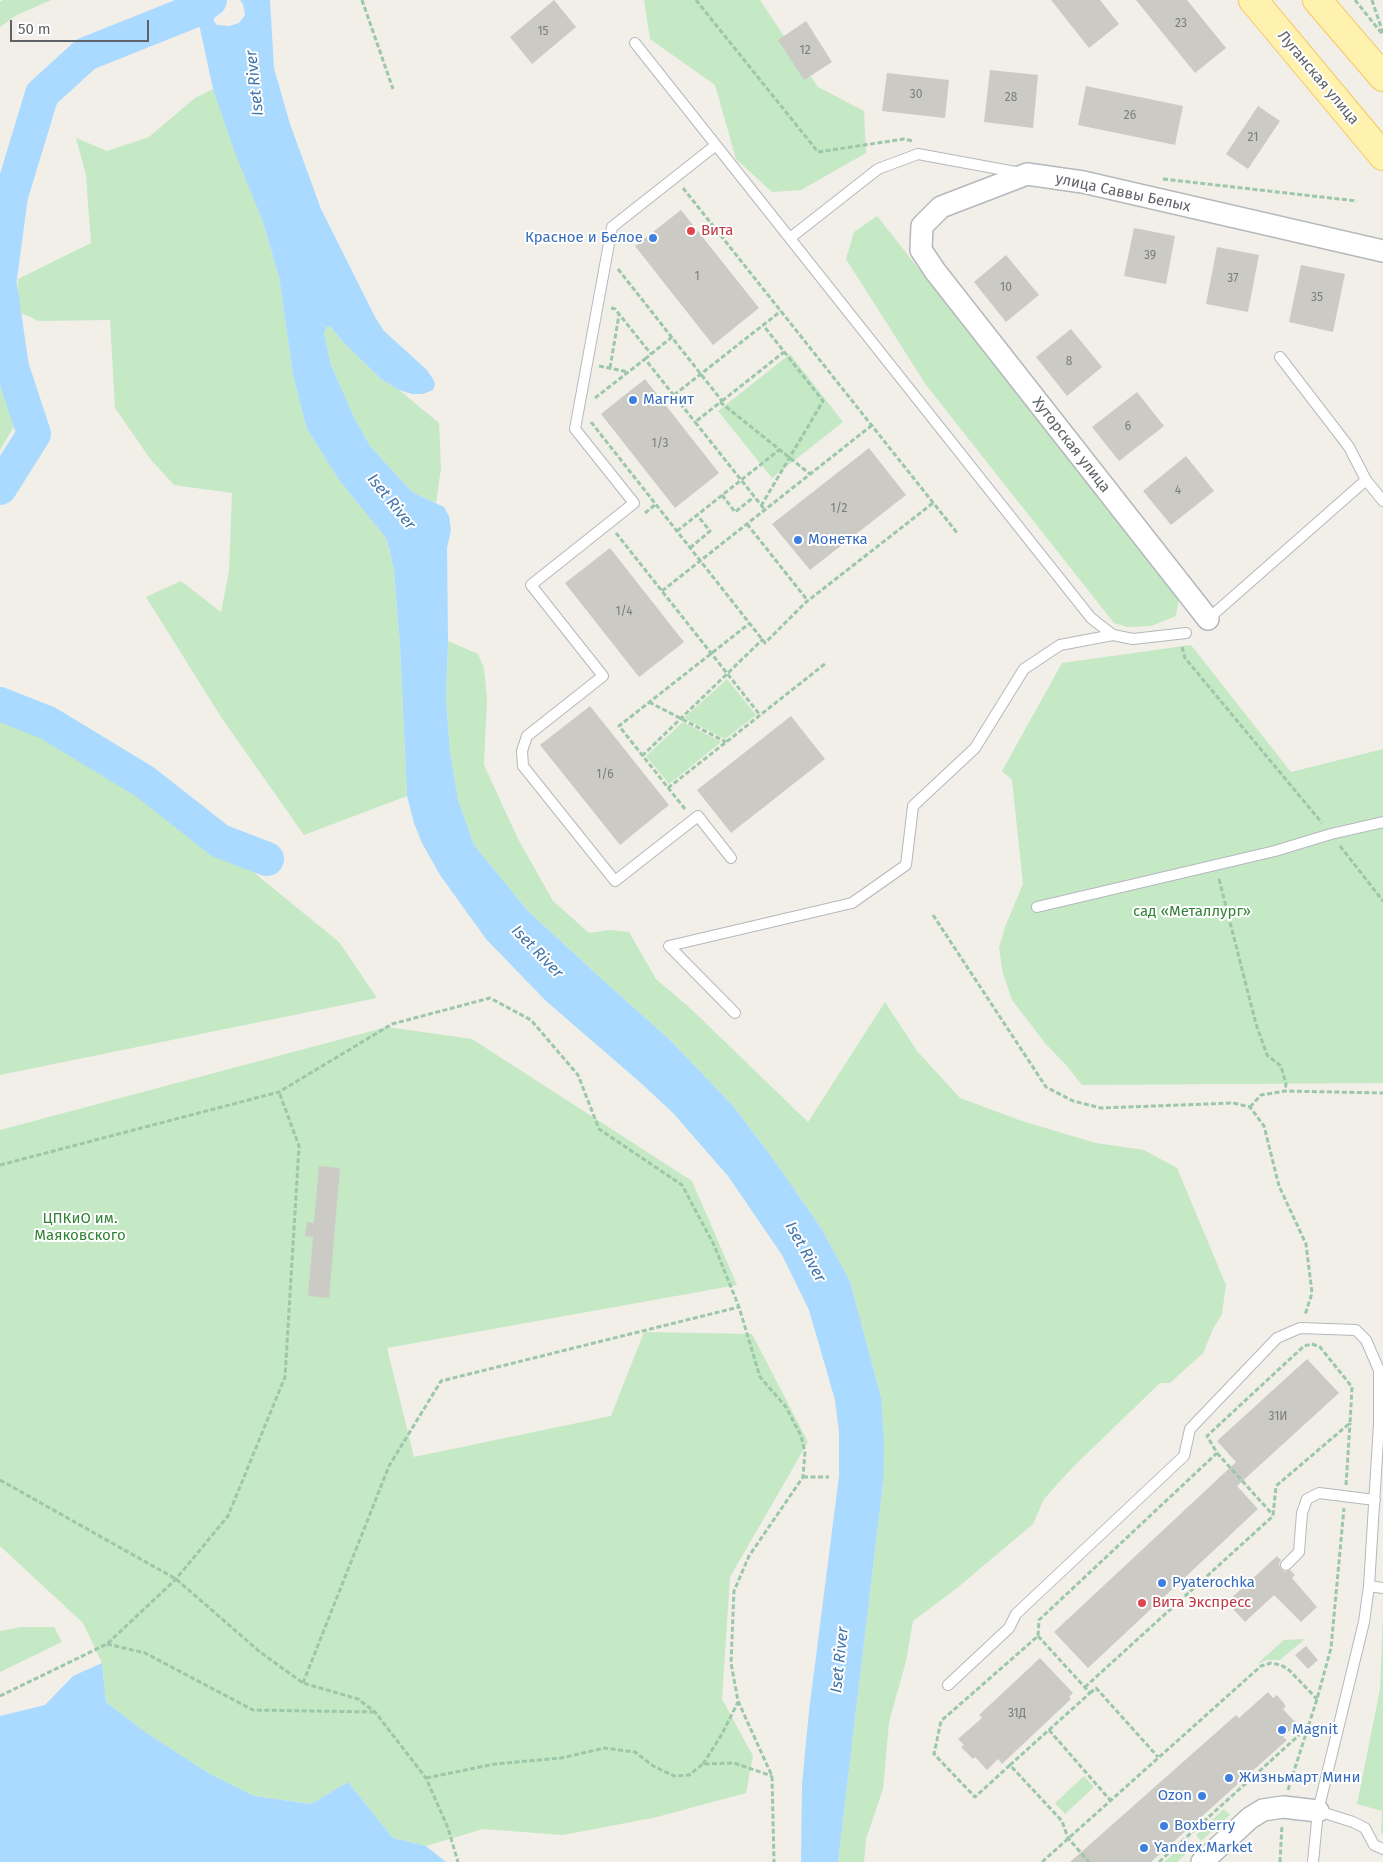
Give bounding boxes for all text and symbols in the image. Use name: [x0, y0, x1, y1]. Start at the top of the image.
scale bar: [12, 10, 151, 42]
house number: 23: [1175, 17, 1187, 31]
text: 50 m: [18, 20, 51, 38]
house number: 15: [537, 25, 549, 39]
street label: Луганская улица: [1273, 27, 1363, 129]
house number: 12: [799, 44, 811, 58]
water label: Iset River: [242, 49, 268, 117]
house number: 30: [910, 88, 922, 102]
house number: 28: [1005, 91, 1017, 105]
house number: 26: [1124, 109, 1136, 123]
house number: 21: [1248, 131, 1258, 145]
street label: улица Саввы Белых: [1054, 170, 1192, 216]
place label: Вита: [701, 222, 733, 240]
marker: Вита: [685, 225, 697, 237]
place label: Красное и Белое: [525, 229, 643, 247]
marker: Красное и Белое: [647, 232, 659, 244]
house number: 39: [1144, 249, 1156, 263]
house number: 1: [694, 270, 700, 284]
house number: 37: [1227, 272, 1239, 286]
house number: 10: [1000, 281, 1012, 295]
house number: 35: [1311, 291, 1323, 305]
house number: 8: [1066, 355, 1072, 369]
place label: Магнит: [643, 391, 694, 409]
marker: Магнит: [627, 394, 639, 406]
street label: Хуторская улица: [1028, 394, 1114, 496]
house number: 6: [1125, 420, 1131, 434]
house number: 1/3: [651, 437, 669, 451]
water label: Iset River: [363, 470, 419, 534]
house number: 4: [1175, 484, 1181, 498]
house number: 1/2: [831, 502, 847, 516]
place label: Монетка: [808, 531, 868, 549]
marker: Монетка: [792, 534, 804, 546]
house number: 1/4: [615, 605, 633, 619]
house number: 1/6: [596, 768, 614, 782]
park label: сад «Металлург»: [1133, 903, 1251, 921]
water label: Iset River: [507, 921, 567, 983]
park label: ЦПКиО им. Маяковского: [34, 1210, 126, 1245]
water label: Iset River: [781, 1218, 829, 1286]
house number: 31И: [1268, 1410, 1288, 1424]
place label: Pyaterochka: [1172, 1574, 1255, 1592]
marker: Pyaterochka: [1156, 1577, 1168, 1589]
place label: Вита Экспресс: [1152, 1594, 1251, 1612]
marker: Вита Экспресс: [1136, 1597, 1148, 1609]
water label: Iset River: [827, 1626, 853, 1694]
house number: 31Д: [1008, 1707, 1026, 1721]
place label: Magnit: [1292, 1721, 1338, 1739]
marker: Magnit: [1276, 1724, 1288, 1736]
place label: Жизньмарт Мини: [1239, 1769, 1361, 1787]
marker: Жизньмарт Мини: [1223, 1772, 1235, 1784]
place label: Ozon: [1158, 1787, 1192, 1805]
marker: Ozon: [1196, 1790, 1208, 1802]
place label: Boxberry: [1174, 1817, 1235, 1835]
marker: Boxberry: [1158, 1820, 1170, 1832]
place label: Yandex.Market: [1154, 1839, 1253, 1857]
marker: Yandex.Market: [1138, 1842, 1150, 1854]

